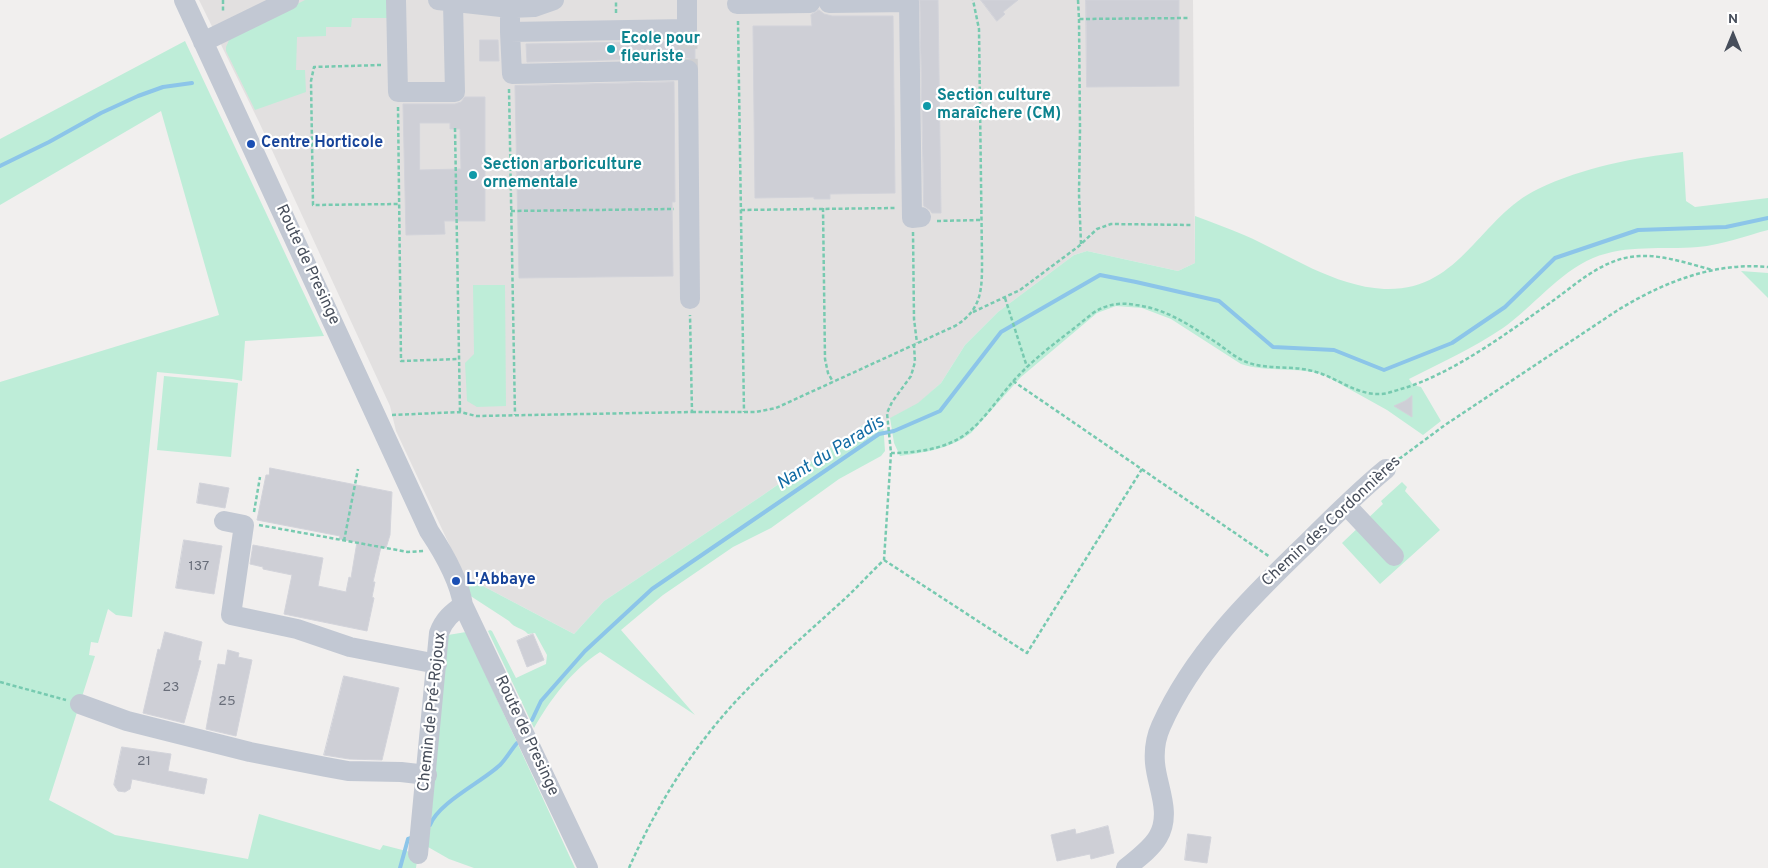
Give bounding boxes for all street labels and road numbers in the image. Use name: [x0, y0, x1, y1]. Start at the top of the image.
street label: Route de Presinge: [271, 202, 343, 328]
street label: Chemin des Cordonnières: [1259, 453, 1405, 591]
street label: Chemin de Pré-Rojoux: [415, 631, 451, 793]
street label: Route de Presinge: [490, 673, 562, 799]

